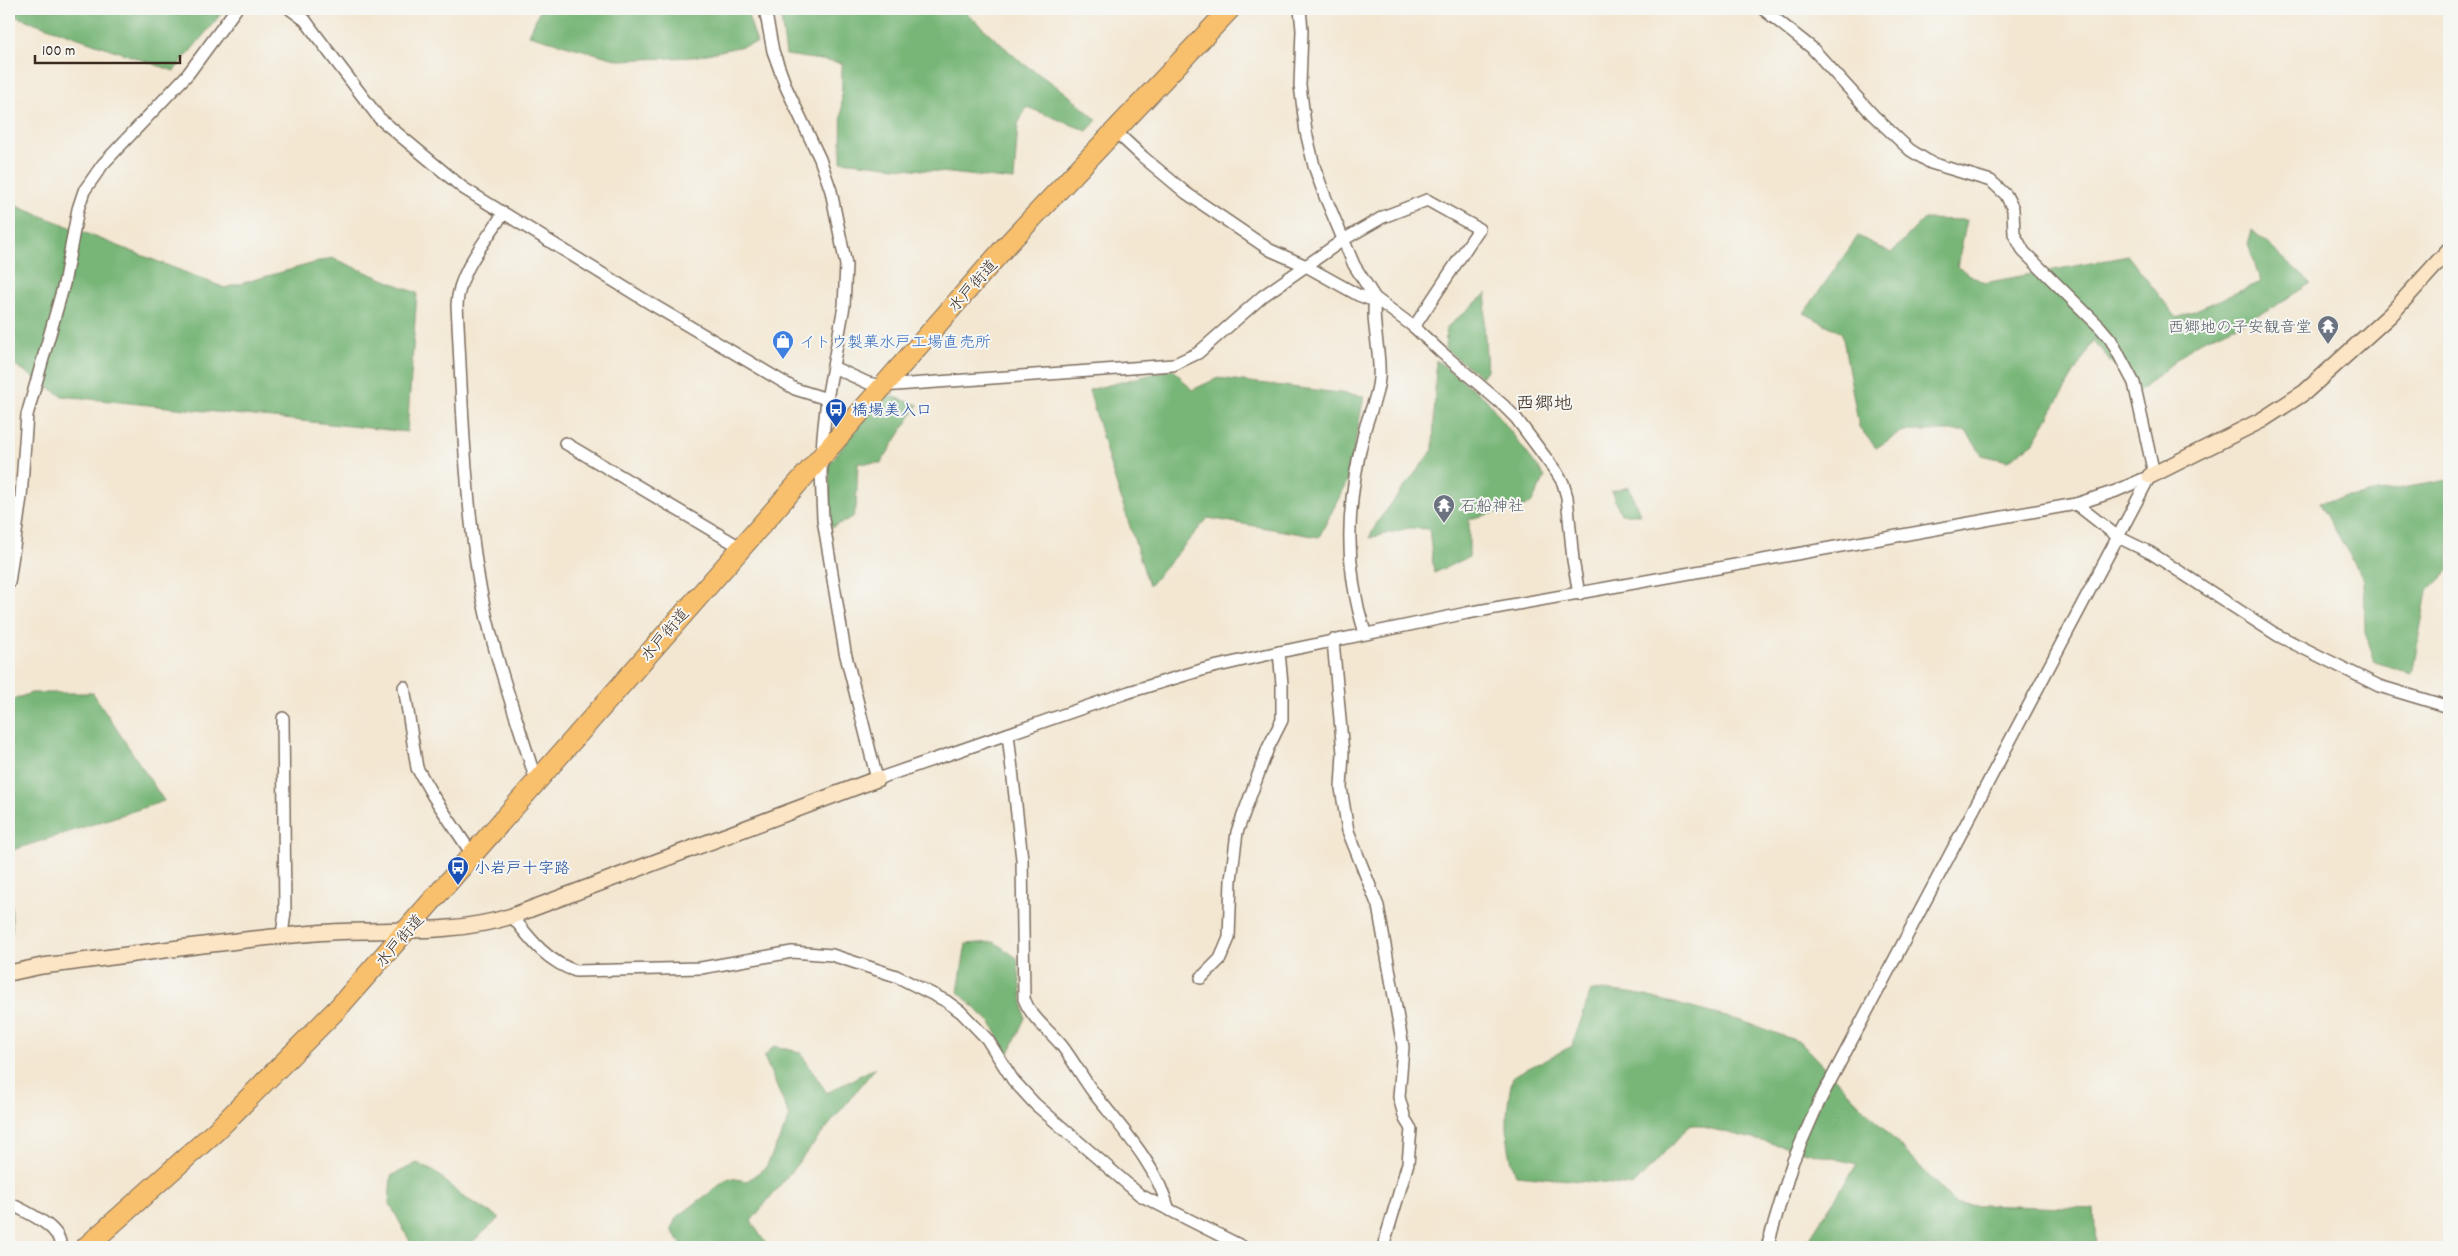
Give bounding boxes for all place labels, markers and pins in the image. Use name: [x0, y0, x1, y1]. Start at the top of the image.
temple icon: 西郷地の子安観音堂: [2316, 314, 2340, 345]
place label: 西郷地の子安観音堂: [2168, 317, 2312, 340]
shop icon: イトウ製菓水戸工場直売所: [771, 329, 795, 360]
place label: イトウ製菓水戸工場直売所: [799, 332, 991, 355]
bus stop icon: 橋場美入口: [824, 397, 848, 428]
place label: 橋場美入口: [852, 400, 932, 423]
temple icon: 石船神社: [1432, 493, 1456, 524]
place label: 石船神社: [1460, 496, 1524, 519]
bus stop icon: 小岩戸十字路: [446, 855, 470, 886]
place label: 小岩戸十字路: [474, 858, 570, 881]

